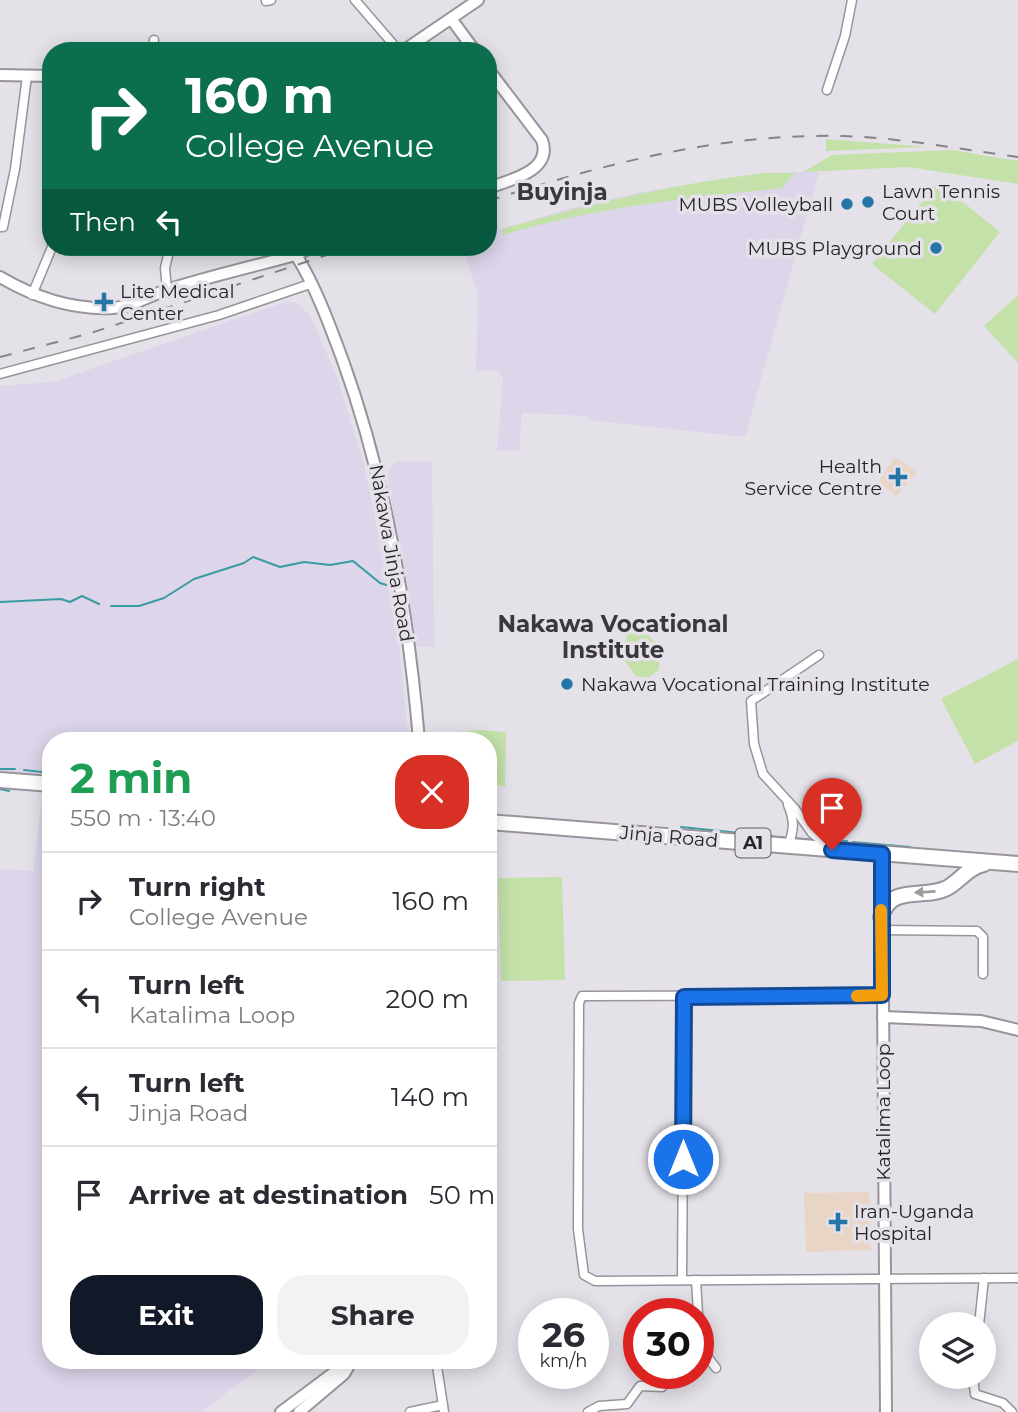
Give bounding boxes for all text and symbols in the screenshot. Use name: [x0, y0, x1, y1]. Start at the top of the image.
text: 160 m: [185, 66, 334, 125]
icon: right: [70, 70, 161, 161]
text: College Avenue: [185, 126, 434, 165]
district label: Buyinja: [516, 178, 608, 206]
place label: Lawn Tennis Court: [882, 180, 1000, 225]
place label: MUBS Volleyball: [679, 193, 833, 216]
marker: Lawn Tennis Court: [860, 194, 876, 210]
marker: MUBS Volleyball: [839, 196, 855, 212]
icon: left: [150, 203, 188, 241]
text: Then: [70, 206, 136, 238]
place label: MUBS Playground: [747, 237, 922, 260]
marker: MUBS Playground: [928, 240, 944, 256]
place label: Lite Medical Center: [120, 280, 235, 325]
marker: Lite Medical Center: [94, 292, 114, 312]
place label: Health Service Centre: [745, 455, 882, 500]
street label: Nakawa Jinja Road: [365, 462, 418, 644]
marker: Health Service Centre: [888, 467, 908, 487]
district label: Nakawa Vocational Institute: [497, 610, 729, 664]
place label: Nakawa Vocational Training Institute: [581, 673, 930, 696]
marker: Nakawa Vocational Training Institute: [559, 676, 575, 692]
text: 2 min: [70, 752, 192, 804]
button: close: [395, 755, 469, 829]
pin: [802, 778, 862, 850]
icon: arrive: [813, 789, 851, 827]
text: 550 m · 13:40: [70, 804, 216, 832]
street label: Jinja Road: [618, 821, 719, 852]
road number: A1: [736, 828, 770, 858]
text: Turn right: [129, 871, 265, 903]
icon: right: [70, 882, 108, 920]
text: 160 m: [392, 885, 469, 917]
one-way arrow: [914, 887, 936, 898]
text: College Avenue: [129, 903, 308, 931]
text: Turn left: [129, 969, 245, 1001]
icon: left: [70, 980, 108, 1018]
text: 200 m: [385, 983, 469, 1015]
text: Katalima Loop: [129, 1001, 295, 1029]
street label: Katalima Loop: [872, 1043, 895, 1181]
text: Turn left: [129, 1067, 245, 1099]
icon: left: [70, 1078, 108, 1116]
text: 140 m: [391, 1081, 469, 1113]
text: Jinja Road: [129, 1099, 248, 1127]
position arrow: [646, 1122, 720, 1196]
icon: arrive: [70, 1176, 108, 1214]
text: Arrive at destination: [129, 1179, 408, 1211]
text: 50 m: [429, 1179, 495, 1211]
place label: Iran-Uganda Hospital: [854, 1200, 974, 1245]
marker: Iran-Uganda Hospital: [828, 1212, 848, 1232]
button: Exit: [70, 1275, 263, 1355]
button: Share: [277, 1275, 469, 1355]
speed limit sign: 30: [623, 1298, 714, 1389]
map controls: [919, 1312, 996, 1389]
button: layers: [919, 1312, 996, 1389]
text: 26: [542, 1313, 585, 1356]
text: km/h: [539, 1350, 588, 1372]

